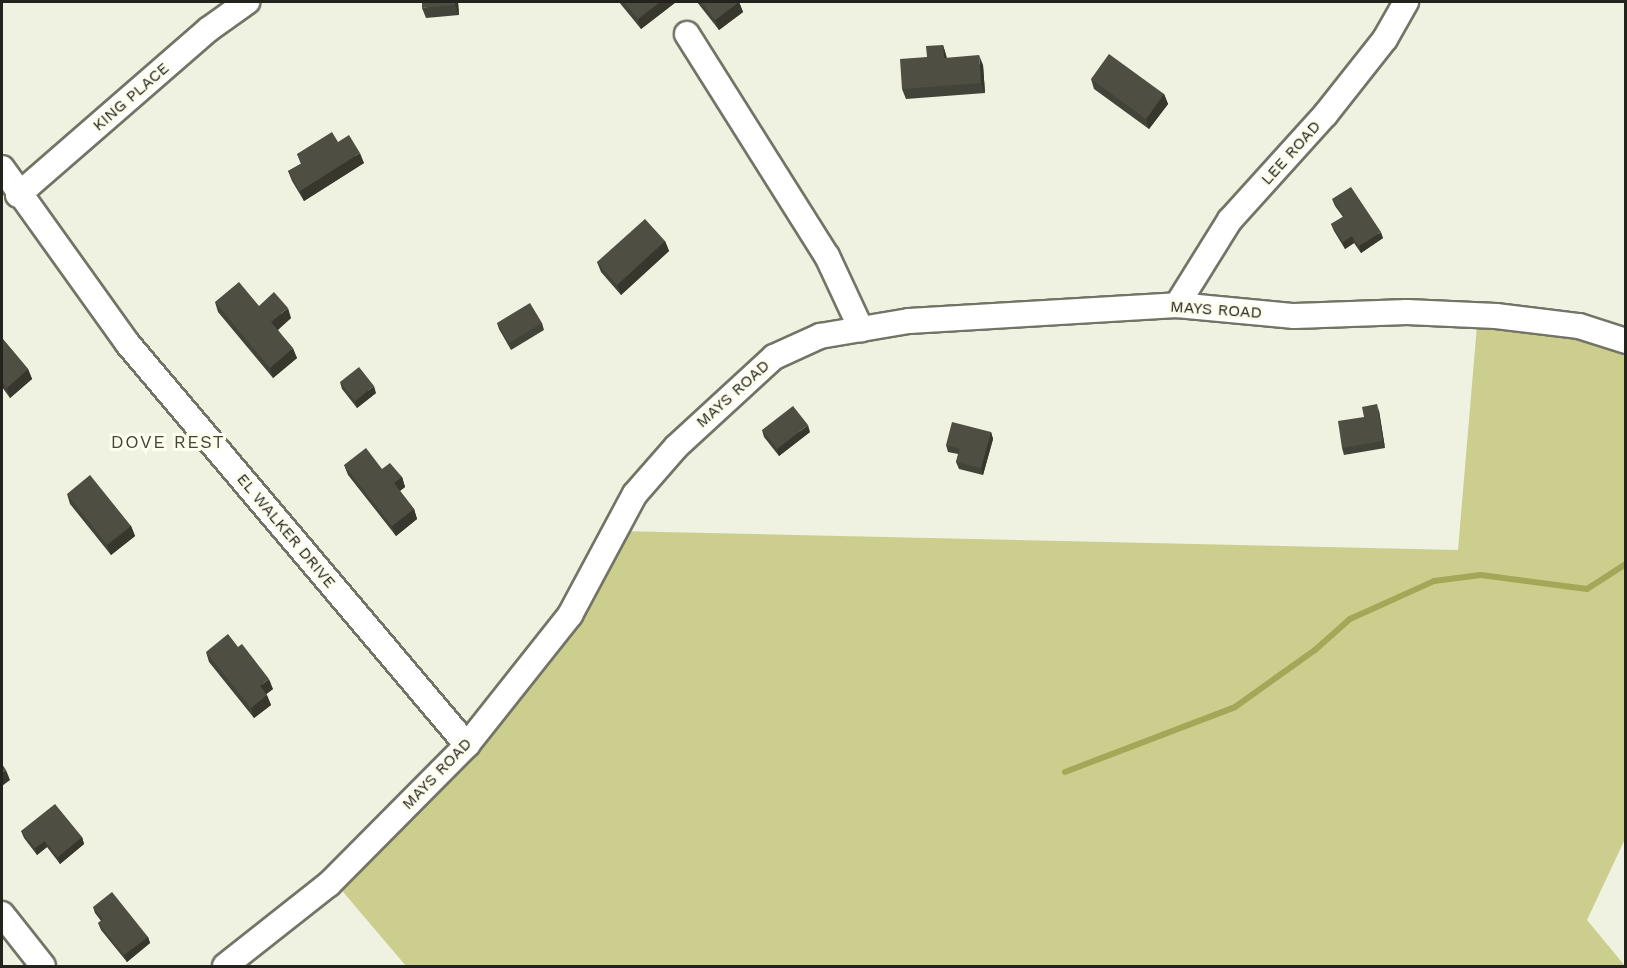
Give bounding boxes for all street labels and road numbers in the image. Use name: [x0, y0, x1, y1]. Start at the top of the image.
street label: KING PLACE: [89, 59, 173, 135]
street label: LEE ROAD: [1257, 117, 1325, 189]
street label: MAYS ROAD: [1169, 297, 1263, 323]
street label: MAYS ROAD: [692, 356, 774, 432]
street label: EL WALKER DRIVE: [232, 470, 340, 592]
street label: MAYS ROAD: [398, 734, 476, 814]

